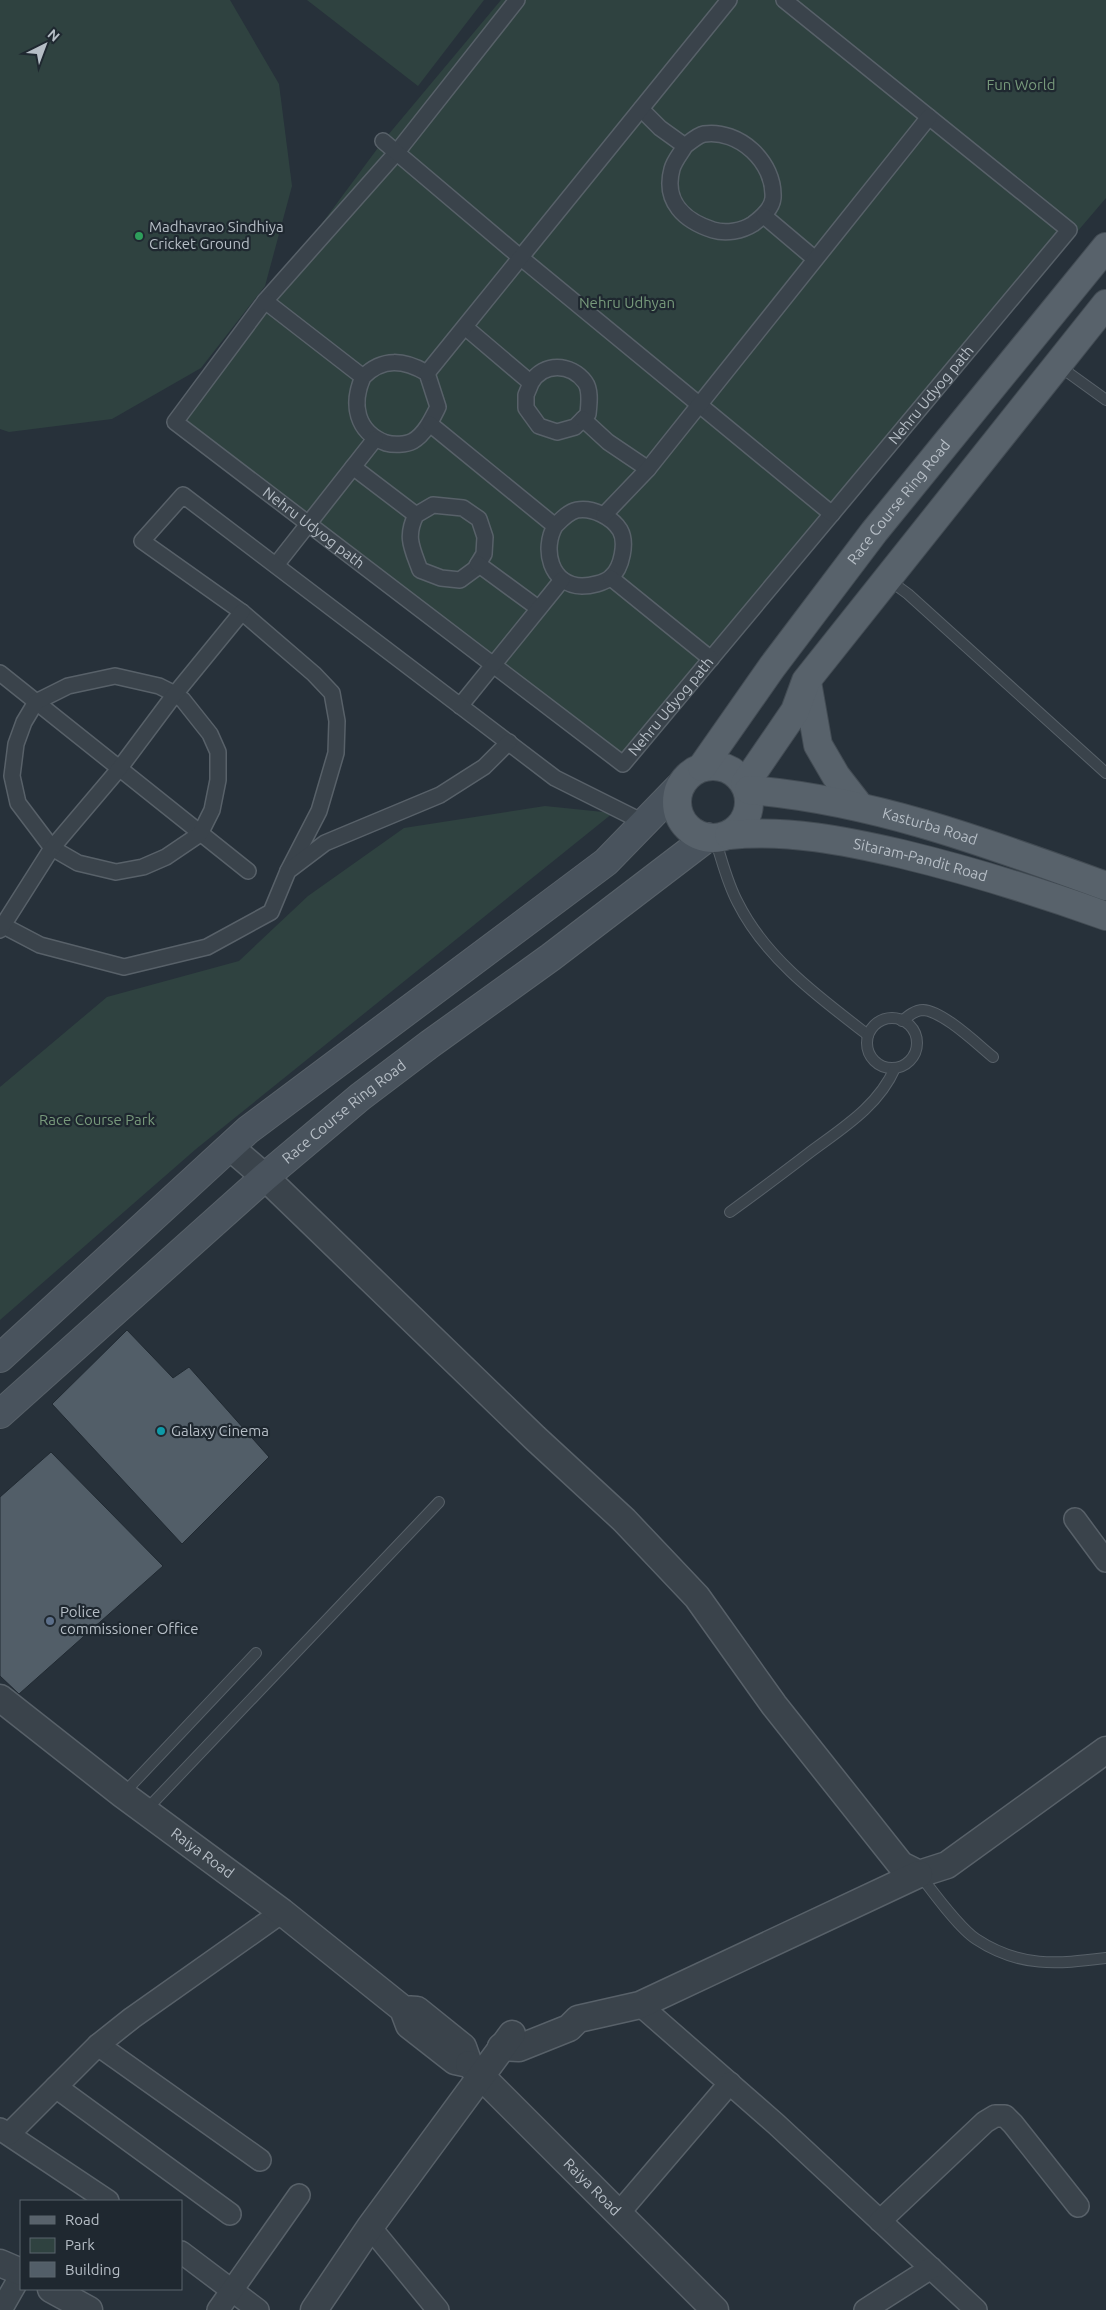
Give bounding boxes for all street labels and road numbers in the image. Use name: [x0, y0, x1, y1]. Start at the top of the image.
street label: Nehru Udyog path: [885, 342, 977, 447]
street label: Race Course Ring Road: [844, 436, 953, 568]
street label: Nehru Udyog path: [260, 483, 368, 572]
street label: Nehru Udyog path: [625, 653, 717, 759]
street label: Kasturba Road: [881, 804, 980, 848]
street label: Sitaram-Pandit Road: [852, 835, 989, 885]
street label: Race Course Ring Road: [279, 1056, 409, 1167]
street label: Raiya Road: [168, 1824, 237, 1882]
street label: Raiya Road: [560, 2155, 624, 2219]

